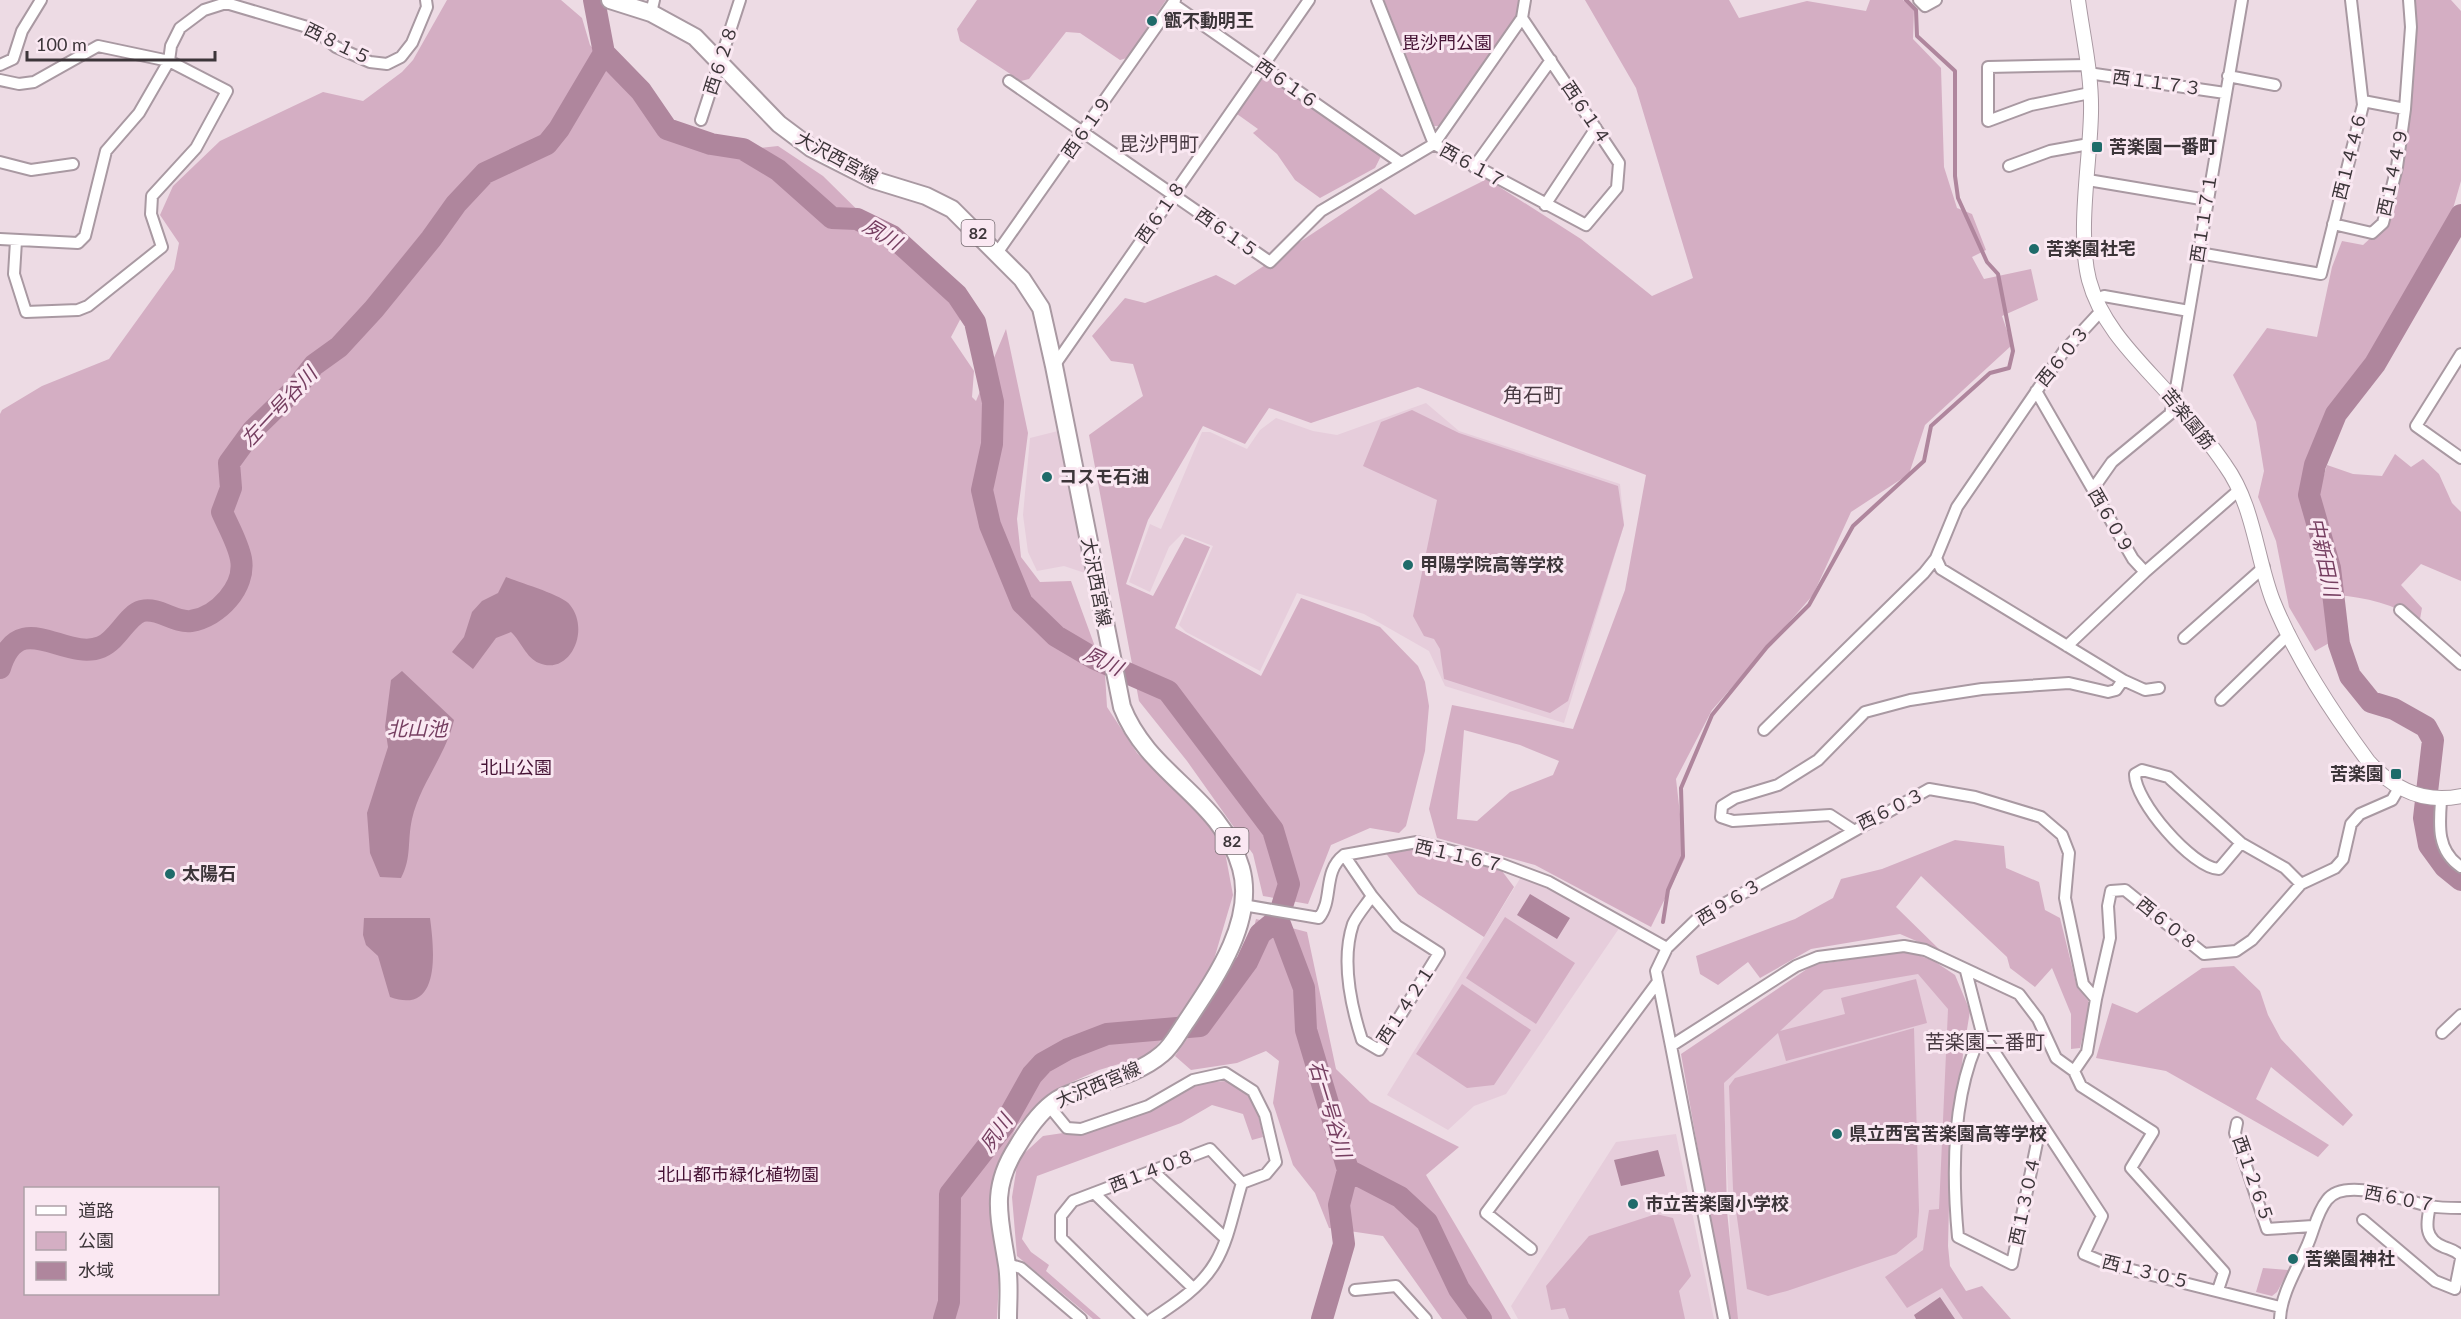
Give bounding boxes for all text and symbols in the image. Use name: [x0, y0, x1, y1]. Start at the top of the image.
place label: 甑不動明王: [1164, 9, 1254, 31]
marker: 甑不動明王: [1145, 14, 1159, 28]
street label: 西８１５: [301, 17, 376, 69]
street label: 西６２８: [698, 22, 742, 97]
scale bar: [27, 24, 214, 62]
park label: 毘沙門公園: [1402, 31, 1492, 53]
text: 100 m: [36, 33, 87, 55]
street label: 西６１６: [1252, 54, 1323, 113]
street label: 西１１７３: [2111, 65, 2203, 99]
street label: 西６１４: [1558, 76, 1616, 148]
street label: 西６１９: [1057, 91, 1116, 162]
street label: 西１４４６: [2327, 109, 2371, 202]
street label: 西１４４９: [2372, 125, 2412, 218]
street label: 大沢西宮線: [793, 126, 882, 188]
district label: 毘沙門町: [1119, 131, 1199, 155]
place label: 苦楽園一番町: [2109, 135, 2217, 157]
street label: 西６１７: [1437, 138, 1510, 192]
marker: 苦楽園一番町: [2090, 140, 2104, 154]
street label: 西１１７１: [2185, 172, 2221, 264]
street label: 西６１８: [1131, 176, 1190, 247]
street label: 西６１５: [1192, 203, 1263, 262]
water label: 夙川: [859, 213, 908, 255]
road number: 82: [962, 220, 994, 246]
place label: 苦楽園社宅: [2046, 237, 2136, 259]
marker: 苦楽園社宅: [2027, 242, 2041, 256]
street label: 西６０３: [2031, 320, 2093, 390]
water label: 左一号谷川: [235, 360, 323, 451]
district label: 角石町: [1503, 382, 1563, 406]
street label: 苦楽園筋: [2158, 383, 2220, 453]
place label: コスモ石油: [1059, 465, 1149, 487]
marker: コスモ石油: [1040, 470, 1054, 484]
street label: 西６０９: [2084, 484, 2139, 557]
water label: 中新田川: [2305, 515, 2345, 600]
street label: 大沢西宮線: [1078, 536, 1116, 628]
place label: 甲陽学院高等学校: [1420, 553, 1564, 575]
marker: 甲陽学院高等学校: [1401, 558, 1415, 572]
water label: 夙川: [1080, 641, 1128, 681]
water label: 北山池: [387, 716, 449, 740]
park label: 北山公園: [480, 756, 552, 778]
place label: 苦楽園: [2330, 762, 2384, 784]
marker: 苦楽園: [2389, 767, 2403, 781]
street label: 西６０３: [1853, 782, 1928, 834]
road number: 82: [1216, 828, 1248, 854]
street label: 西１１６７: [1413, 834, 1506, 876]
place label: 太陽石: [182, 862, 236, 884]
marker: 太陽石: [163, 867, 177, 881]
street label: 西９６３: [1692, 873, 1765, 929]
street label: 西６０８: [2133, 892, 2203, 954]
street label: 西１４２１: [1371, 961, 1439, 1048]
district label: 苦楽園二番町: [1925, 1029, 2045, 1053]
street label: 大沢西宮線: [1052, 1056, 1143, 1112]
water label: 右一号谷川: [1305, 1057, 1358, 1162]
water label: 夙川: [974, 1108, 1018, 1156]
place label: 県立西宮苦楽園高等学校: [1849, 1122, 2047, 1144]
marker: 県立西宮苦楽園高等学校: [1830, 1127, 1844, 1141]
street label: 西１２６５: [2229, 1133, 2279, 1225]
street label: 西１４０８: [1106, 1144, 1198, 1196]
street label: 西１３０４: [2004, 1154, 2044, 1247]
park label: 北山都市緑化植物園: [657, 1163, 819, 1185]
street label: 西６０７: [2363, 1180, 2438, 1216]
legend: [24, 1187, 219, 1295]
place label: 市立苦楽園小学校: [1645, 1192, 1789, 1214]
marker: 市立苦楽園小学校: [1626, 1197, 1640, 1211]
text: 道路: [78, 1199, 114, 1221]
text: 公園: [78, 1229, 114, 1251]
place label: 苦樂園神社: [2305, 1247, 2395, 1269]
street label: 西１３０５: [2100, 1249, 2193, 1293]
marker: 苦樂園神社: [2286, 1252, 2300, 1266]
text: 水域: [78, 1259, 114, 1281]

